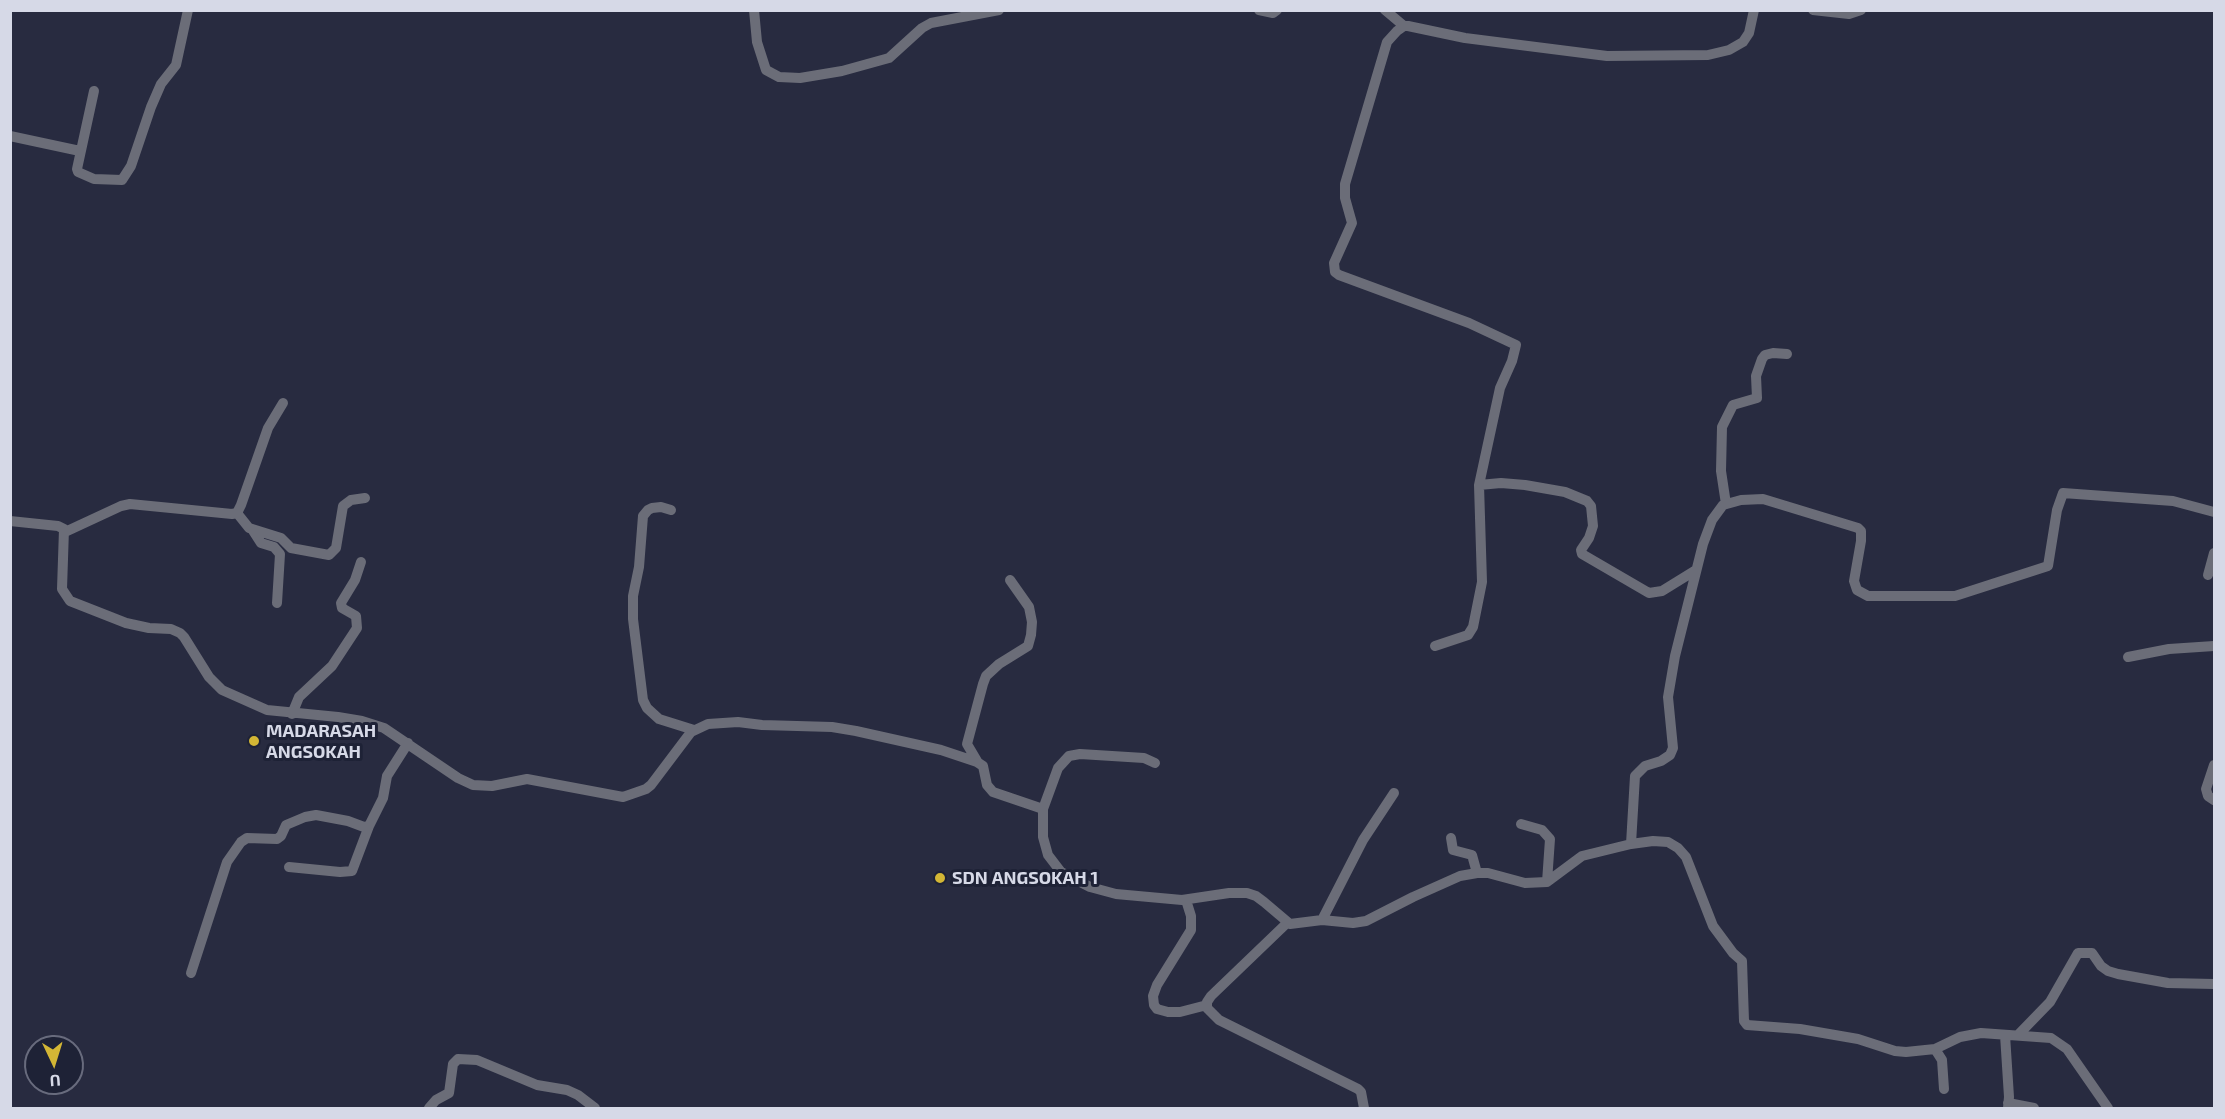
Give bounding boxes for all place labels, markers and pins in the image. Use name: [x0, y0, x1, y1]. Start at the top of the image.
place label: MADARASAH ANGSOKAH: [266, 720, 376, 762]
marker: MADARASAH ANGSOKAH: [247, 734, 261, 748]
place label: SDN ANGSOKAH 1: [952, 867, 1098, 889]
marker: SDN ANGSOKAH 1: [933, 871, 947, 885]

